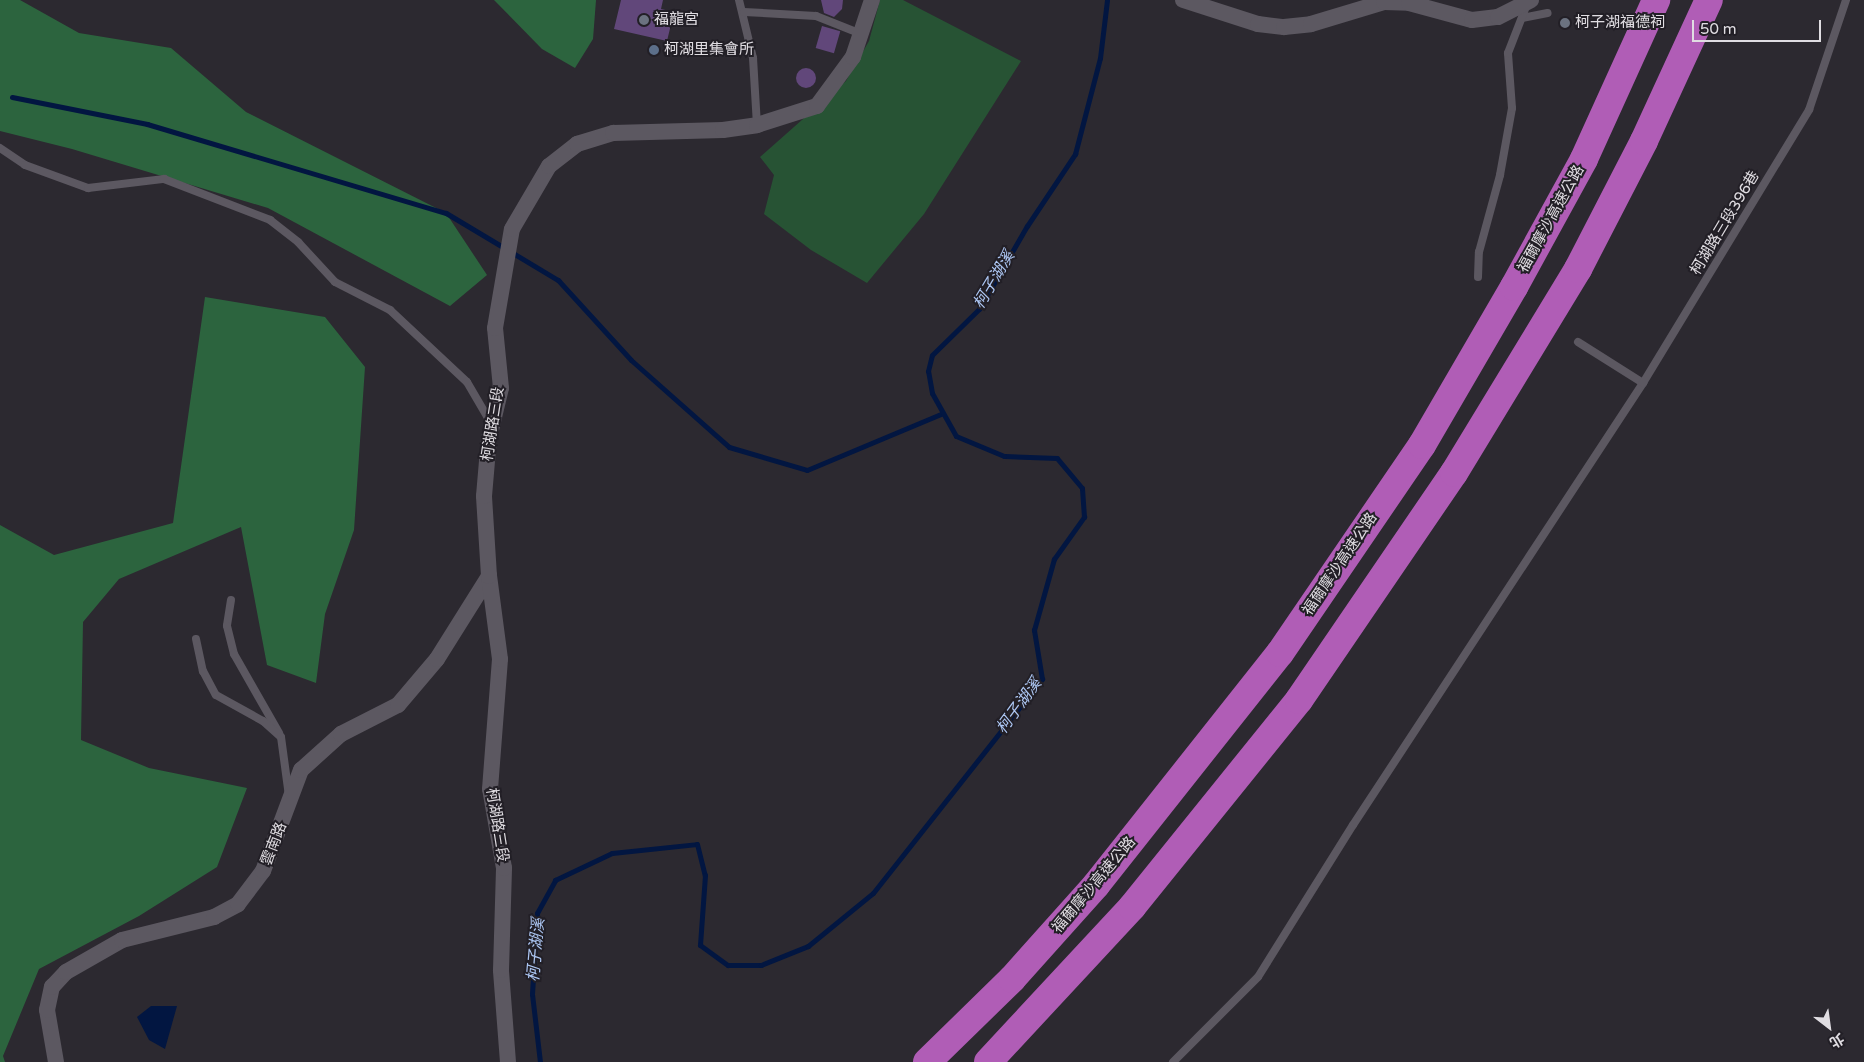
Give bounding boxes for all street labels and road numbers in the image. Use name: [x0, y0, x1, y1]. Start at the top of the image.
street label: 福爾摩沙高速公路: [1514, 162, 1588, 276]
street label: 柯湖路三段396巷: [1687, 168, 1763, 278]
street label: 柯湖路三段: [478, 386, 508, 462]
street label: 福爾摩沙高速公路: [1299, 509, 1381, 619]
street label: 柯湖路三段: [482, 787, 512, 863]
street label: 雲南路: [258, 820, 290, 868]
street label: 福爾摩沙高速公路: [1049, 833, 1139, 937]

